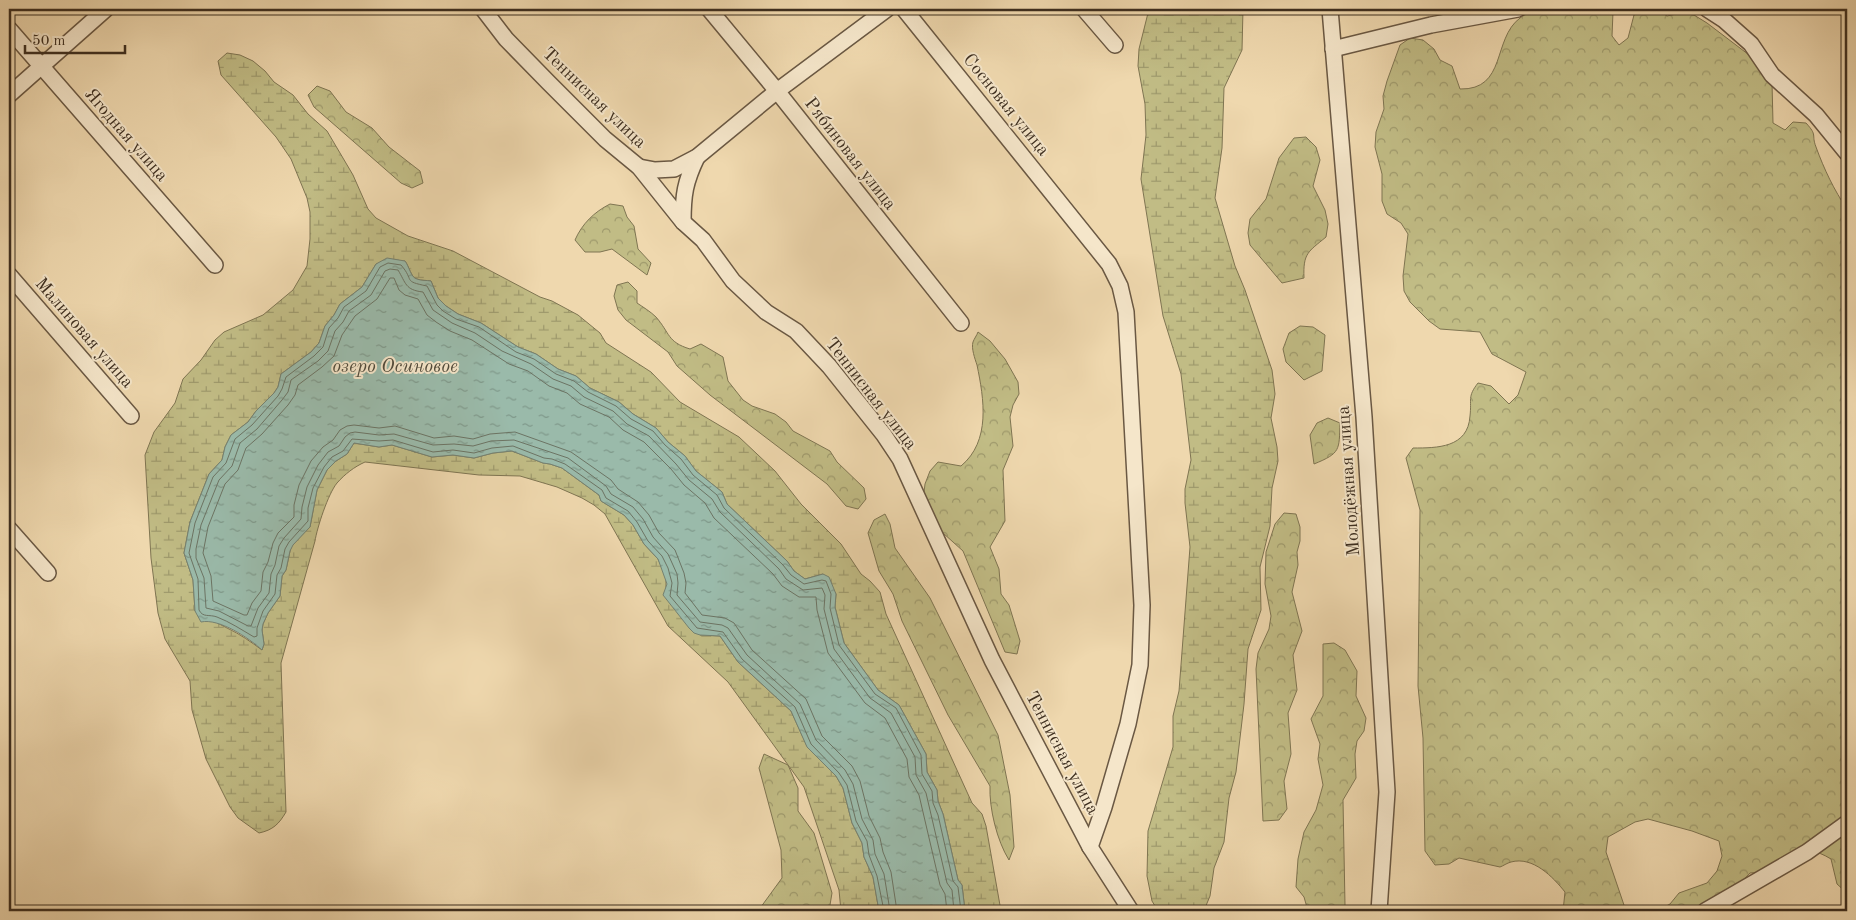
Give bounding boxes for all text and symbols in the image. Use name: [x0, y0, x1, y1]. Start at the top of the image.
scale bar: [25, 22, 125, 54]
text: 50 m: [32, 34, 66, 49]
street label: Теннисная улица: [539, 44, 649, 152]
street label: Сосновая улица: [959, 51, 1053, 160]
street label: Ягодная улица: [81, 85, 171, 185]
street label: Рябиновая улица: [801, 94, 899, 214]
street label: Малиновая улица: [31, 274, 137, 392]
street label: Теннисная улица: [822, 335, 920, 453]
water label: озеро Осиновое: [332, 358, 458, 377]
street label: Молодёжная улица: [1335, 405, 1363, 557]
street label: Теннисная улица: [1022, 689, 1102, 818]

